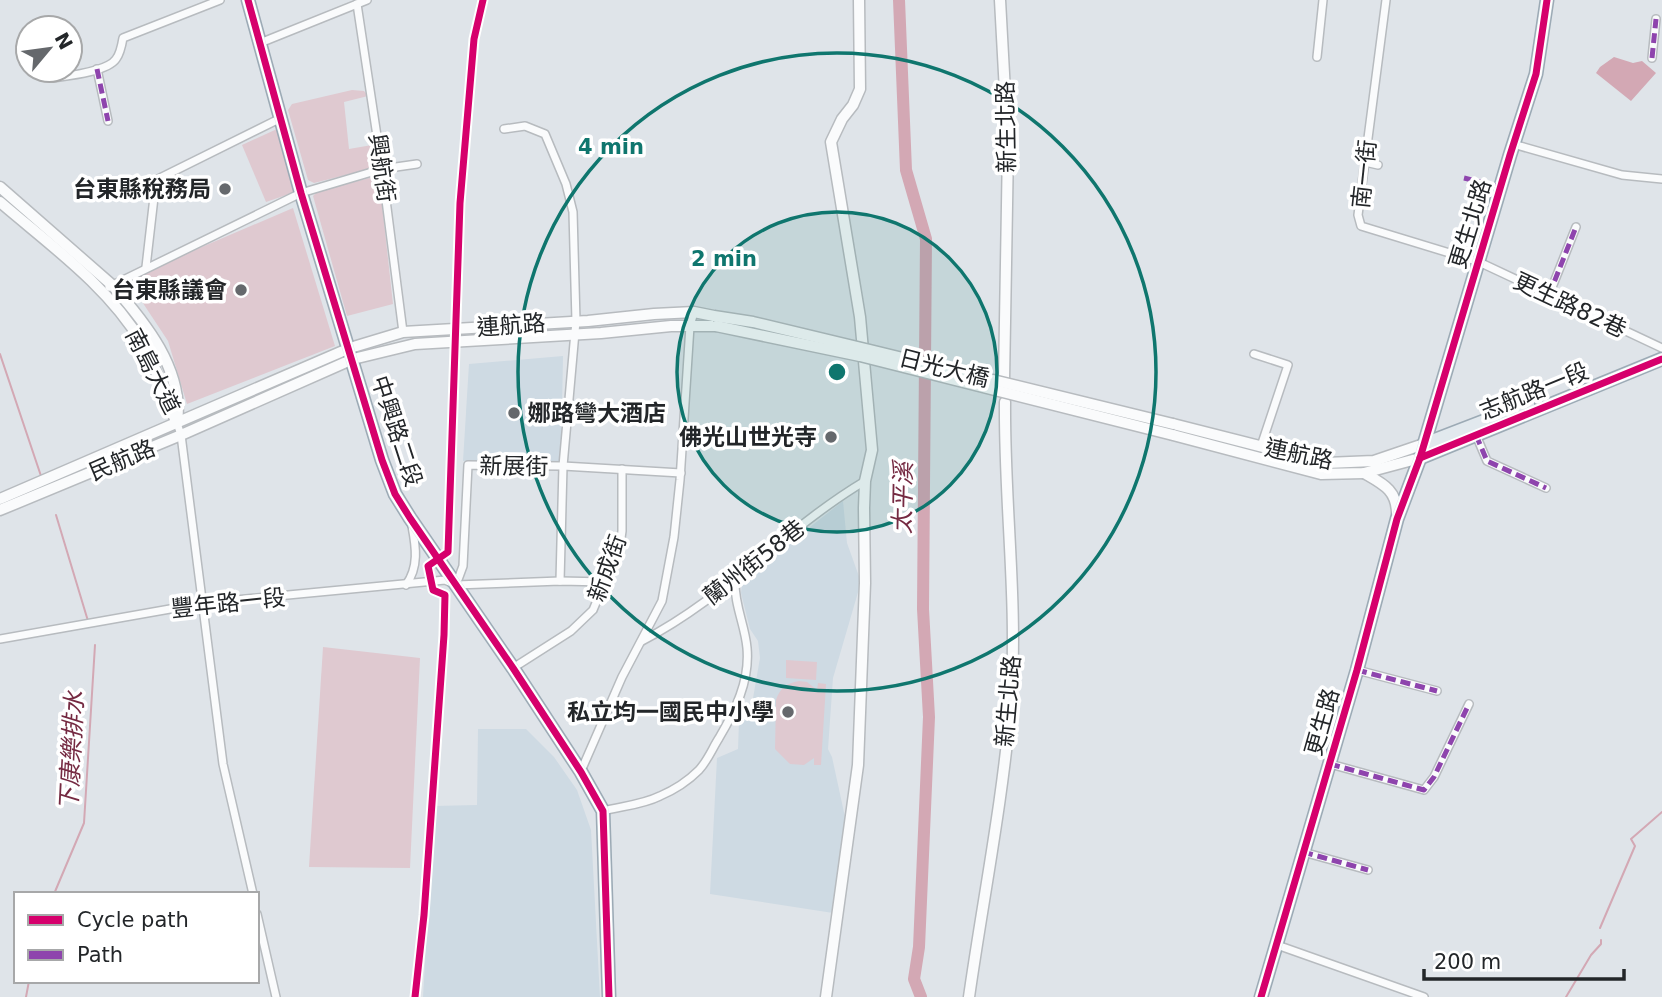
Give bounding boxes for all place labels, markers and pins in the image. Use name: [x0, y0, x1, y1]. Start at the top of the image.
place label: 台東縣稅務局: [73, 176, 211, 202]
marker: 台東縣稅務局: [217, 181, 233, 197]
place label: 台東縣議會: [112, 277, 227, 303]
marker: 台東縣議會: [233, 282, 249, 298]
centre of rings: [825, 360, 849, 384]
place label: 娜路彎大酒店: [528, 400, 666, 426]
marker: 娜路彎大酒店: [506, 405, 522, 421]
place label: 佛光山世光寺: [679, 424, 817, 450]
marker: 佛光山世光寺: [823, 429, 839, 445]
place label: 私立均一國民中小學: [567, 699, 774, 725]
marker: 私立均一國民中小學: [780, 704, 796, 720]

